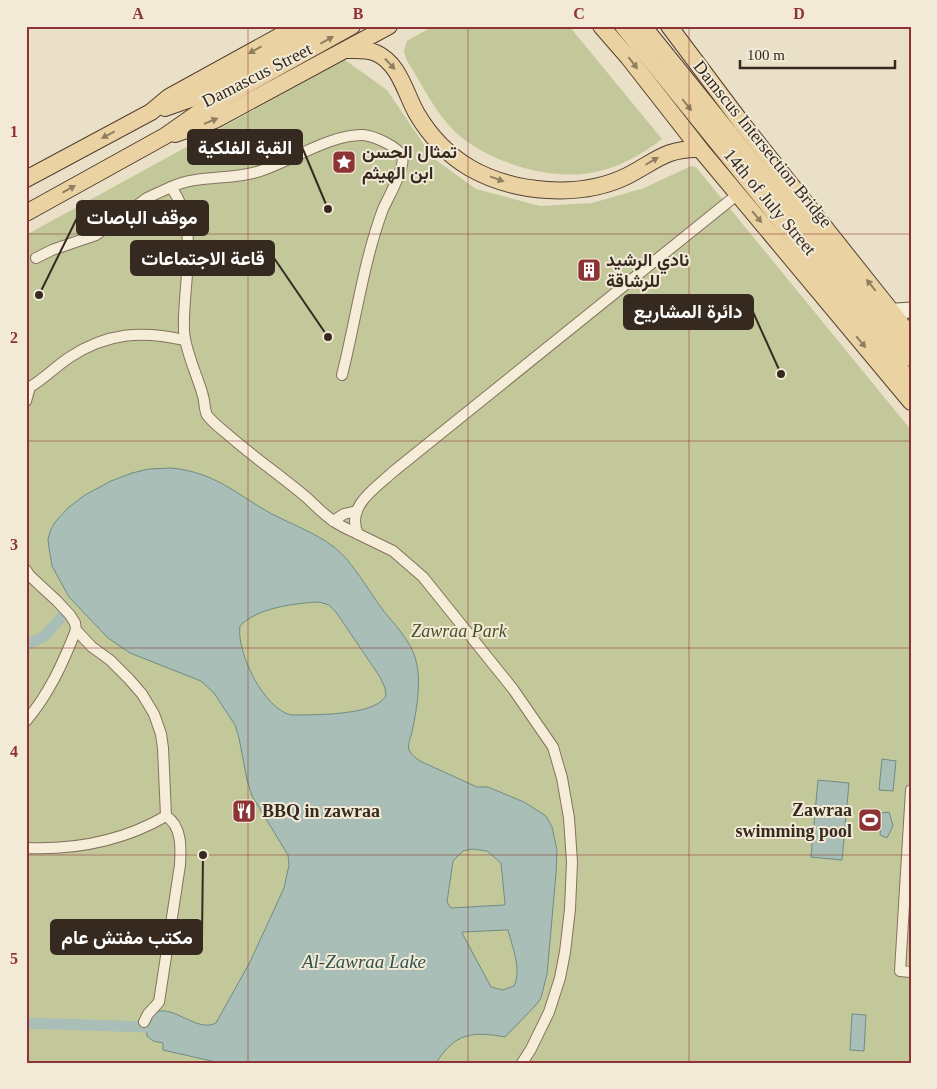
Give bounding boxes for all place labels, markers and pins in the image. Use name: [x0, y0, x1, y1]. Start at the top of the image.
callout: القبة الفلكية: [188, 130, 302, 164]
place label: تمثال الحسن ابن الهيثم: [362, 142, 457, 185]
place icon: تمثال الحسن ابن الهيثم: [331, 149, 357, 175]
callout: موقف الباصات: [77, 201, 208, 235]
callout: قاعة الاجتماعات: [131, 241, 274, 275]
place label: نادي الرشيد للرشاقة: [606, 250, 689, 292]
building icon: نادي الرشيد للرشاقة: [576, 257, 602, 283]
callout: دائرة المشاريع: [624, 295, 753, 329]
restaurant icon: BBQ in zawraa: [231, 798, 257, 824]
place label: Zawraa swimming pool: [735, 800, 852, 841]
place label: BBQ in zawraa: [262, 801, 380, 821]
sports icon: Zawraa swimming pool: [857, 807, 883, 833]
callout: مكتب مفتش عام: [51, 920, 202, 954]

